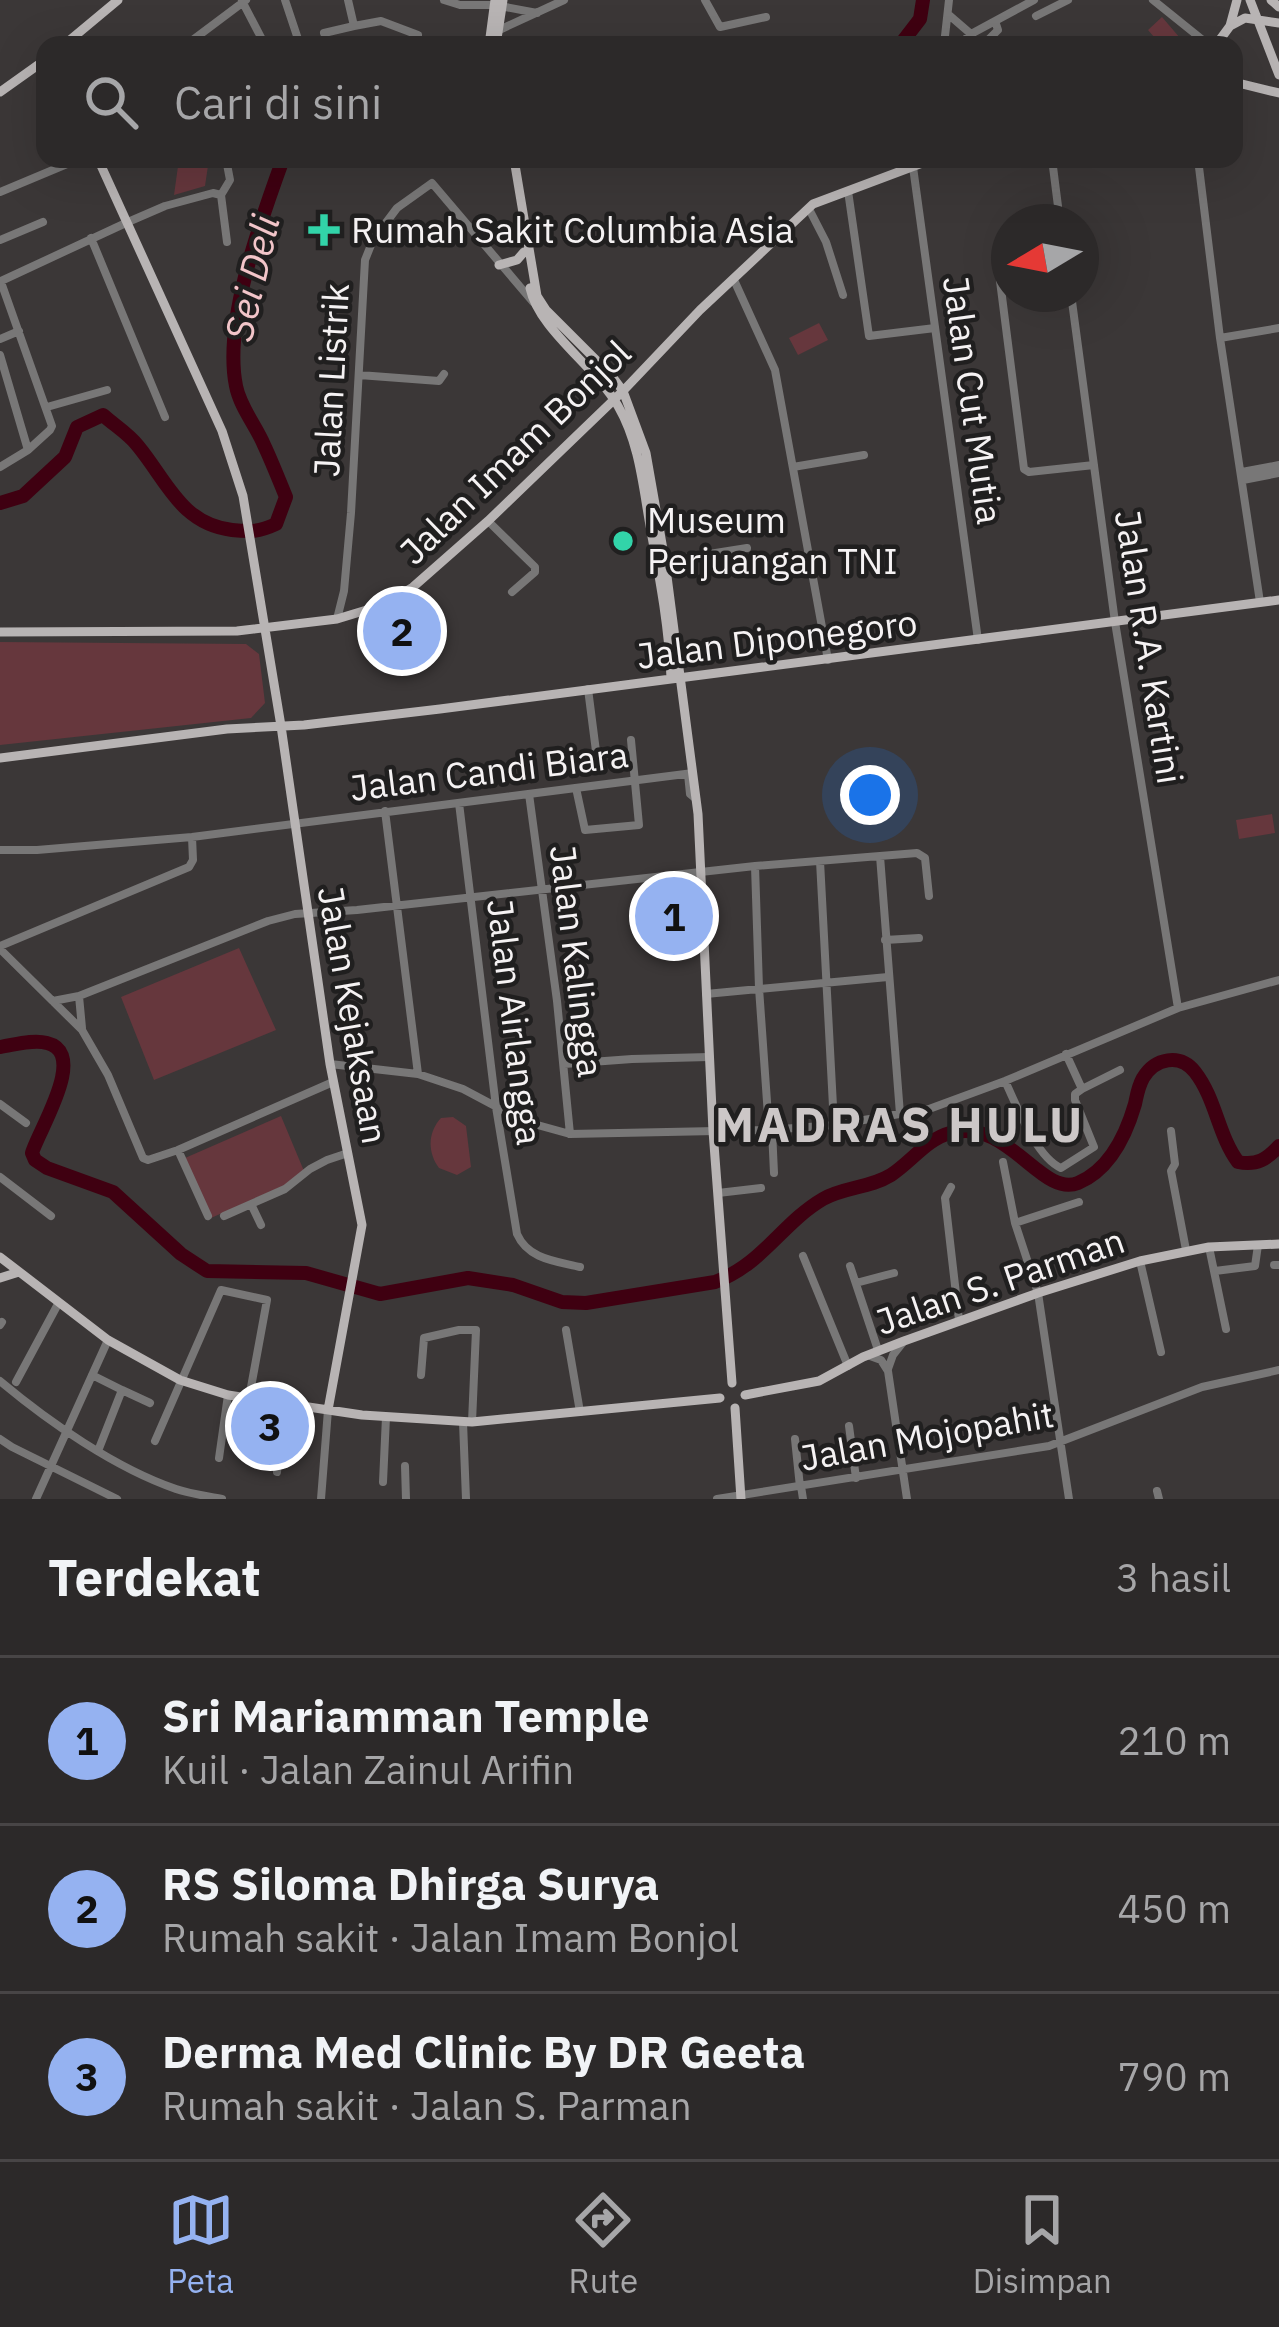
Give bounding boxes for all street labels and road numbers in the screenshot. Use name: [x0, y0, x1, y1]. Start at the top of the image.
street label: Jalan Cut Mutia: [933, 273, 1014, 527]
street label: Jalan Listrik: [302, 282, 359, 478]
street label: Jalan Imam Bonjol: [389, 329, 640, 574]
street label: Jalan R.A. Kartini: [1105, 507, 1194, 787]
street label: Jalan Diponegoro: [634, 598, 920, 679]
street label: Jalan Candi Biara: [347, 730, 631, 811]
street label: Jalan Kalingga: [540, 842, 615, 1080]
street label: Jalan Kejaksaan: [308, 883, 399, 1147]
street label: Jalan Airlangga: [477, 896, 554, 1148]
street label: Jalan S. Parman: [869, 1216, 1130, 1345]
street label: Jalan Mojopahit: [797, 1390, 1057, 1481]

